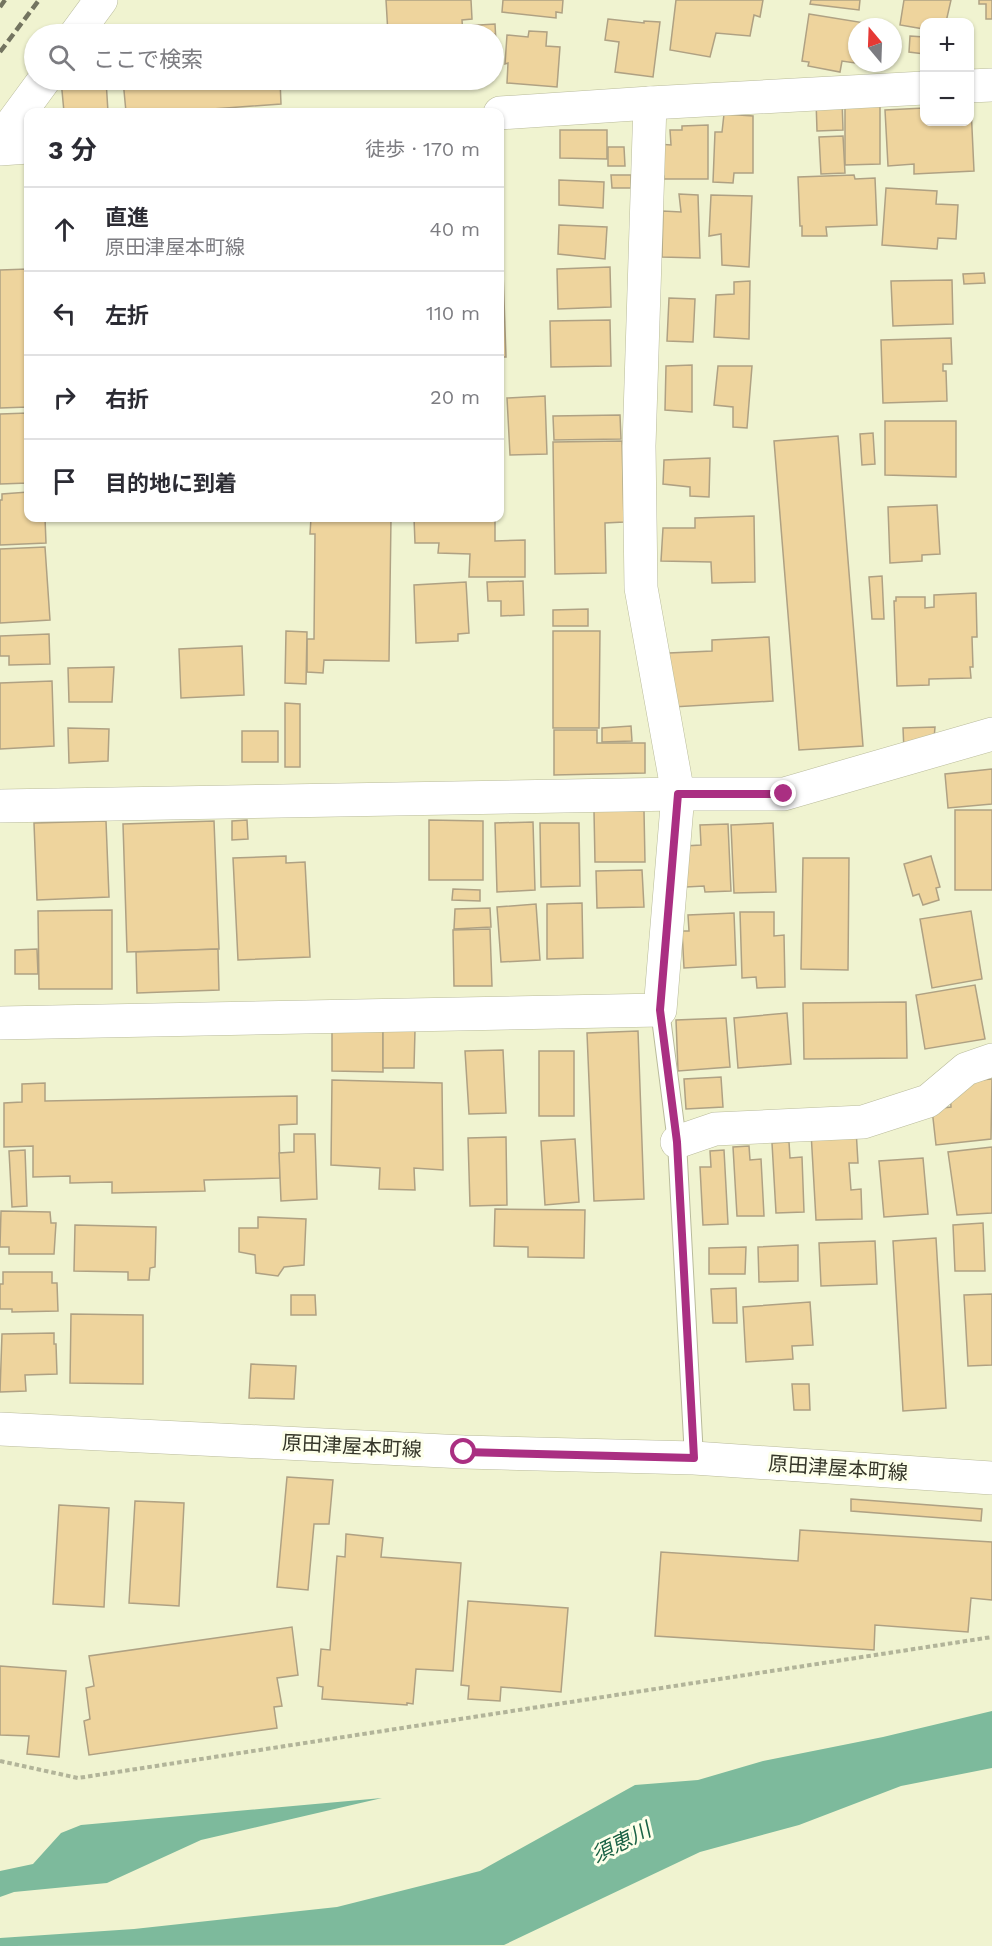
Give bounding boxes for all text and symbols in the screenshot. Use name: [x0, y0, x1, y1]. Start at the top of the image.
north arrow: [848, 18, 902, 72]
map controls: [920, 18, 974, 126]
button: +: [920, 18, 974, 72]
search box: [24, 24, 504, 90]
icon: search: [45, 41, 78, 74]
text: ここで検索: [93, 47, 203, 72]
button: −: [920, 72, 974, 126]
text: 3 分: [48, 135, 97, 165]
text: 徒歩 · 170 m: [365, 137, 480, 161]
text: 直進: [105, 205, 149, 230]
icon: ahead: [48, 213, 81, 246]
text: 40 m: [429, 217, 480, 241]
text: 原田津屋本町線: [105, 235, 245, 259]
icon: left: [48, 297, 81, 330]
text: 110 m: [426, 301, 480, 325]
text: 左折: [105, 303, 149, 328]
icon: right: [48, 381, 81, 414]
text: 20 m: [430, 385, 480, 409]
text: 右折: [105, 387, 149, 412]
icon: arrive: [48, 465, 81, 498]
text: 目的地に到着: [105, 471, 237, 496]
route end: [770, 780, 796, 806]
street label: 原田津屋本町線: [281, 1430, 423, 1462]
route start: [450, 1438, 476, 1464]
street label: 原田津屋本町線: [767, 1451, 909, 1485]
water label: 須恵川: [587, 1816, 657, 1867]

